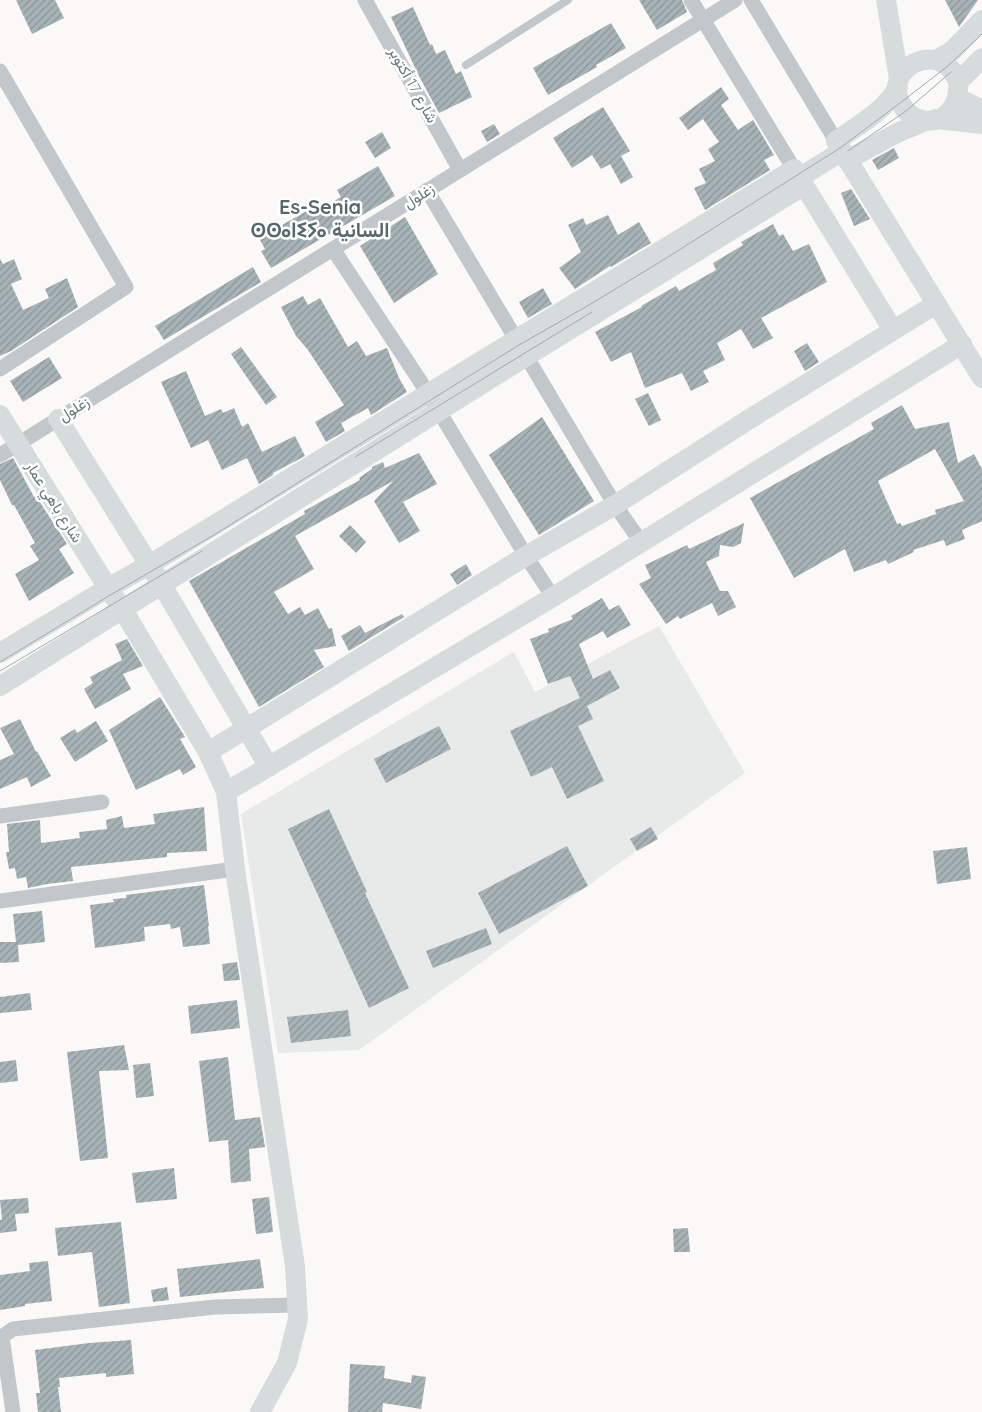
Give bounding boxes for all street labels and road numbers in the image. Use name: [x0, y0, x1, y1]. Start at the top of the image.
street label: شارع 17 أكتوبر: [383, 43, 442, 127]
street label: زغلول: [400, 179, 438, 212]
street label: زغلول: [55, 392, 93, 425]
street label: شارع باهي عمار: [18, 457, 87, 548]

